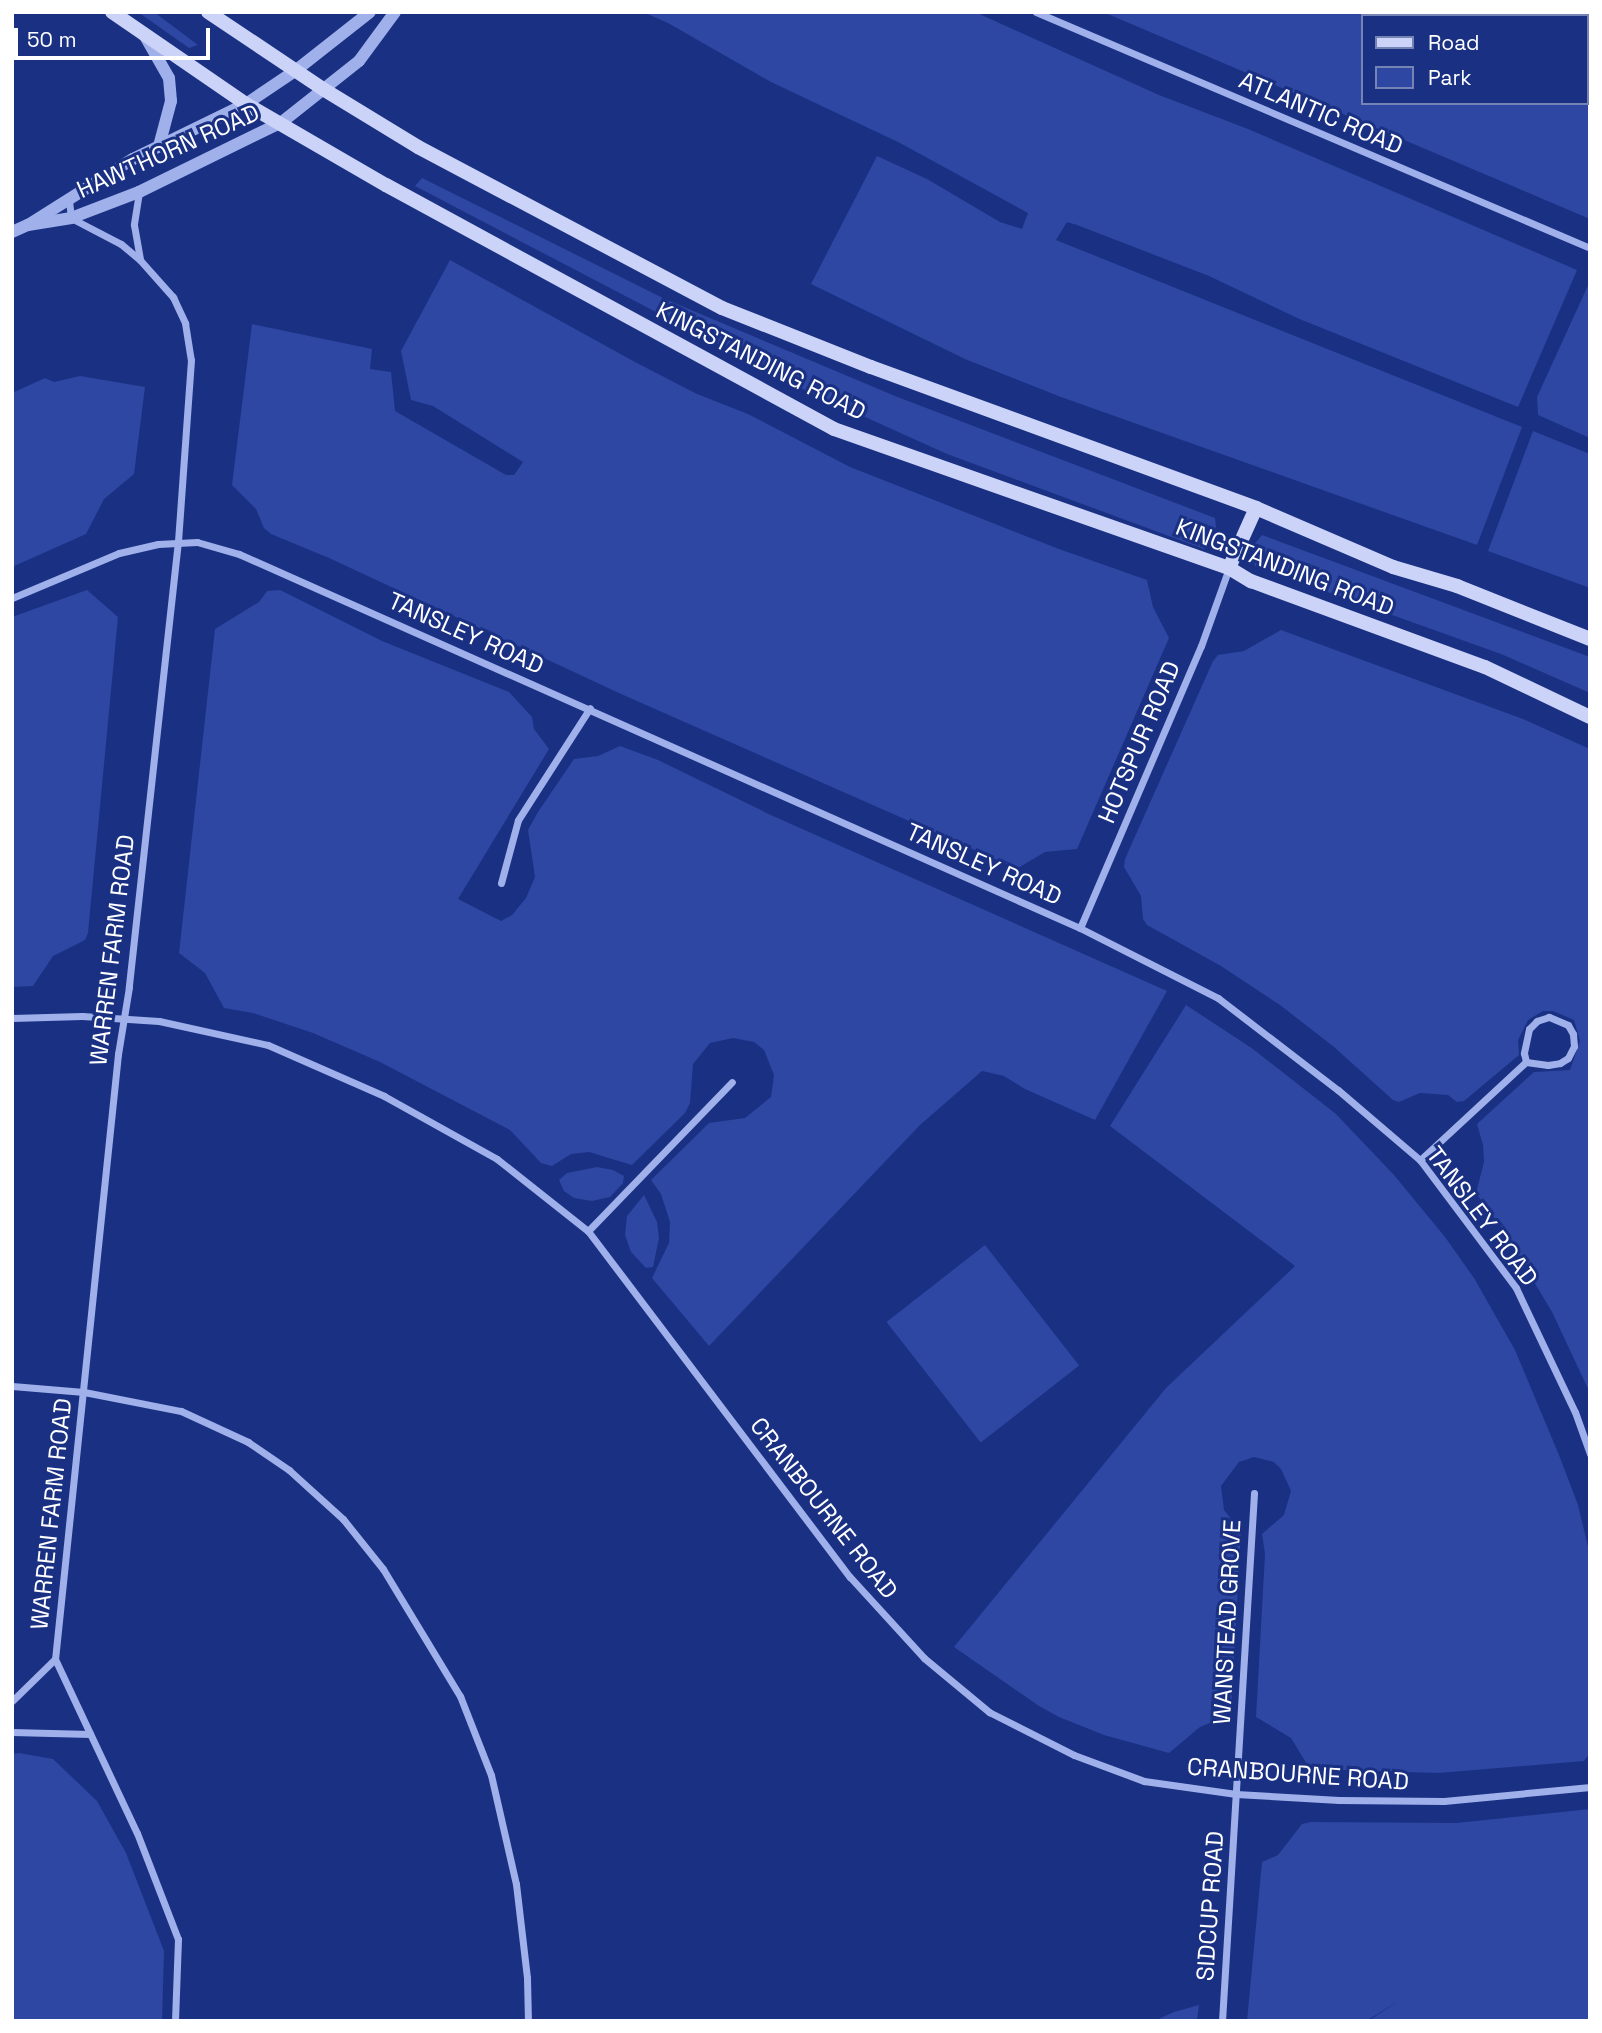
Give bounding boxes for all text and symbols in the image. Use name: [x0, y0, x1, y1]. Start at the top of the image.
scale bar: [18, 14, 214, 58]
legend: [1360, 14, 1588, 105]
text: 50 m: [27, 26, 77, 53]
text: Road: [1428, 29, 1480, 56]
text: Park: [1428, 64, 1472, 91]
street label: ATLANTIC ROAD: [1235, 66, 1407, 160]
street label: HAWTHORN ROAD: [72, 98, 264, 204]
street label: KINGSTANDING ROAD: [651, 296, 871, 426]
street label: KINGSTANDING ROAD: [1172, 512, 1398, 622]
street label: TANSLEY ROAD: [384, 586, 548, 680]
street label: HOTSPUR ROAD: [1092, 657, 1186, 827]
street label: TANSLEY ROAD: [902, 817, 1066, 911]
street label: WARREN FARM ROAD: [84, 833, 140, 1067]
street label: TANSLEY ROAD: [1420, 1140, 1544, 1292]
street label: WARREN FARM ROAD: [25, 1397, 77, 1631]
street label: CRANBOURNE ROAD: [744, 1412, 904, 1604]
street label: WANSTEAD GROVE: [1207, 1519, 1247, 1725]
street label: CRANBOURNE ROAD: [1186, 1752, 1410, 1796]
street label: SIDCUP ROAD: [1190, 1830, 1230, 1982]

